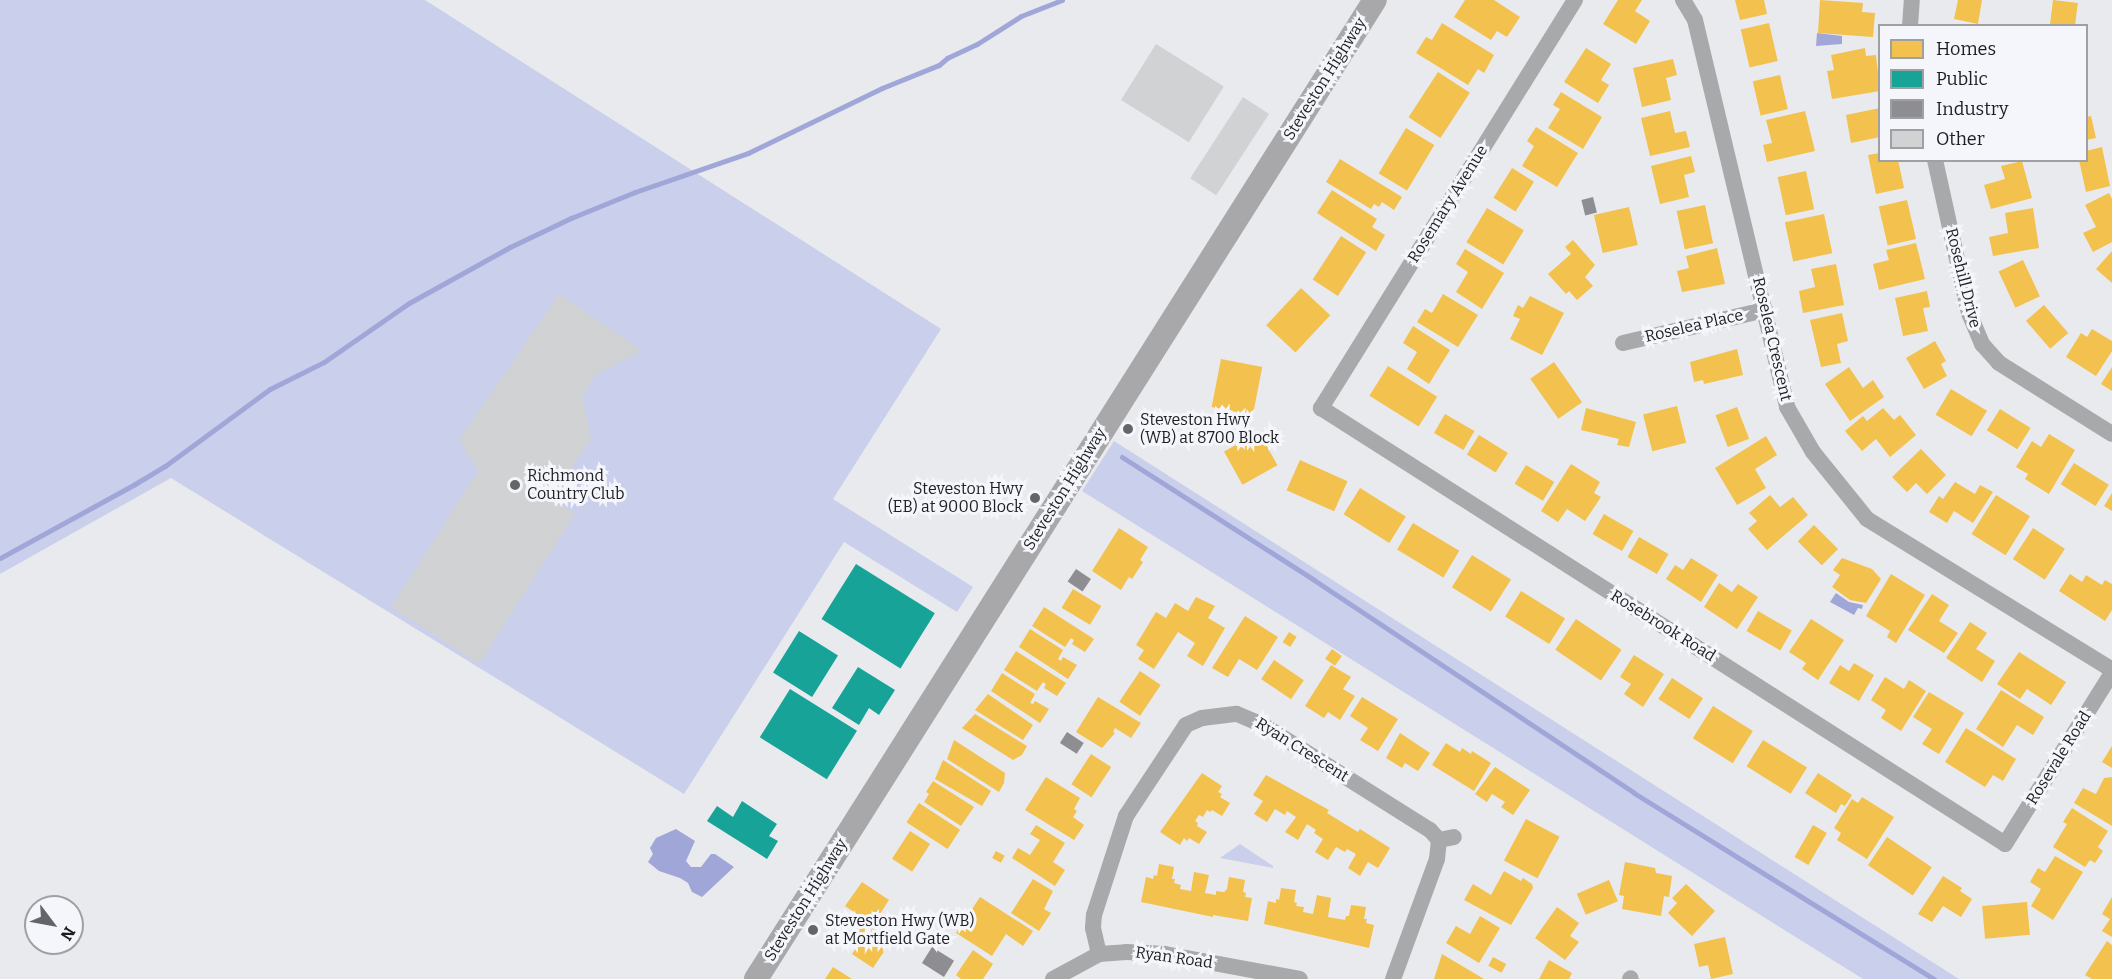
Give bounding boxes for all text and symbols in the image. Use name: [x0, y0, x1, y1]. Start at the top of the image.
street label: Steveston Highway: [1279, 14, 1371, 144]
legend: [1878, 24, 2088, 162]
text: Homes: [1936, 38, 1996, 60]
text: Public: [1936, 68, 1988, 90]
text: Industry: [1936, 98, 2008, 120]
text: Other: [1936, 128, 1985, 150]
street label: Rosemary Avenue: [1404, 142, 1492, 266]
street label: Rosehill Drive: [1941, 226, 1985, 330]
street label: Roselea Crescent: [1748, 275, 1796, 403]
street label: Roselea Place: [1643, 305, 1745, 347]
place label: Steveston Hwy (WB) at 8700 Block: [1140, 410, 1279, 448]
marker: Steveston Hwy (WB) at 8700 Block: [1121, 422, 1135, 436]
street label: Steveston Highway: [1019, 424, 1111, 554]
place label: Richmond Country Club: [527, 466, 625, 504]
marker: Richmond Country Club: [508, 478, 522, 492]
place label: Steveston Hwy (EB) at 9000 Block: [888, 479, 1023, 517]
marker: Steveston Hwy (EB) at 9000 Block: [1028, 491, 1042, 505]
street label: Rosebrook Road: [1607, 586, 1719, 666]
street label: Rosevale Road: [2023, 708, 2095, 808]
street label: Ryan Crescent: [1252, 714, 1352, 786]
street label: Steveston Highway: [760, 835, 852, 965]
north arrow: [24, 895, 84, 955]
place label: Steveston Hwy (WB) at Mortfield Gate: [825, 911, 974, 949]
text: N: [57, 923, 79, 944]
marker: Steveston Hwy (WB) at Mortfield Gate: [806, 923, 820, 937]
street label: Ryan Road: [1134, 943, 1214, 973]

